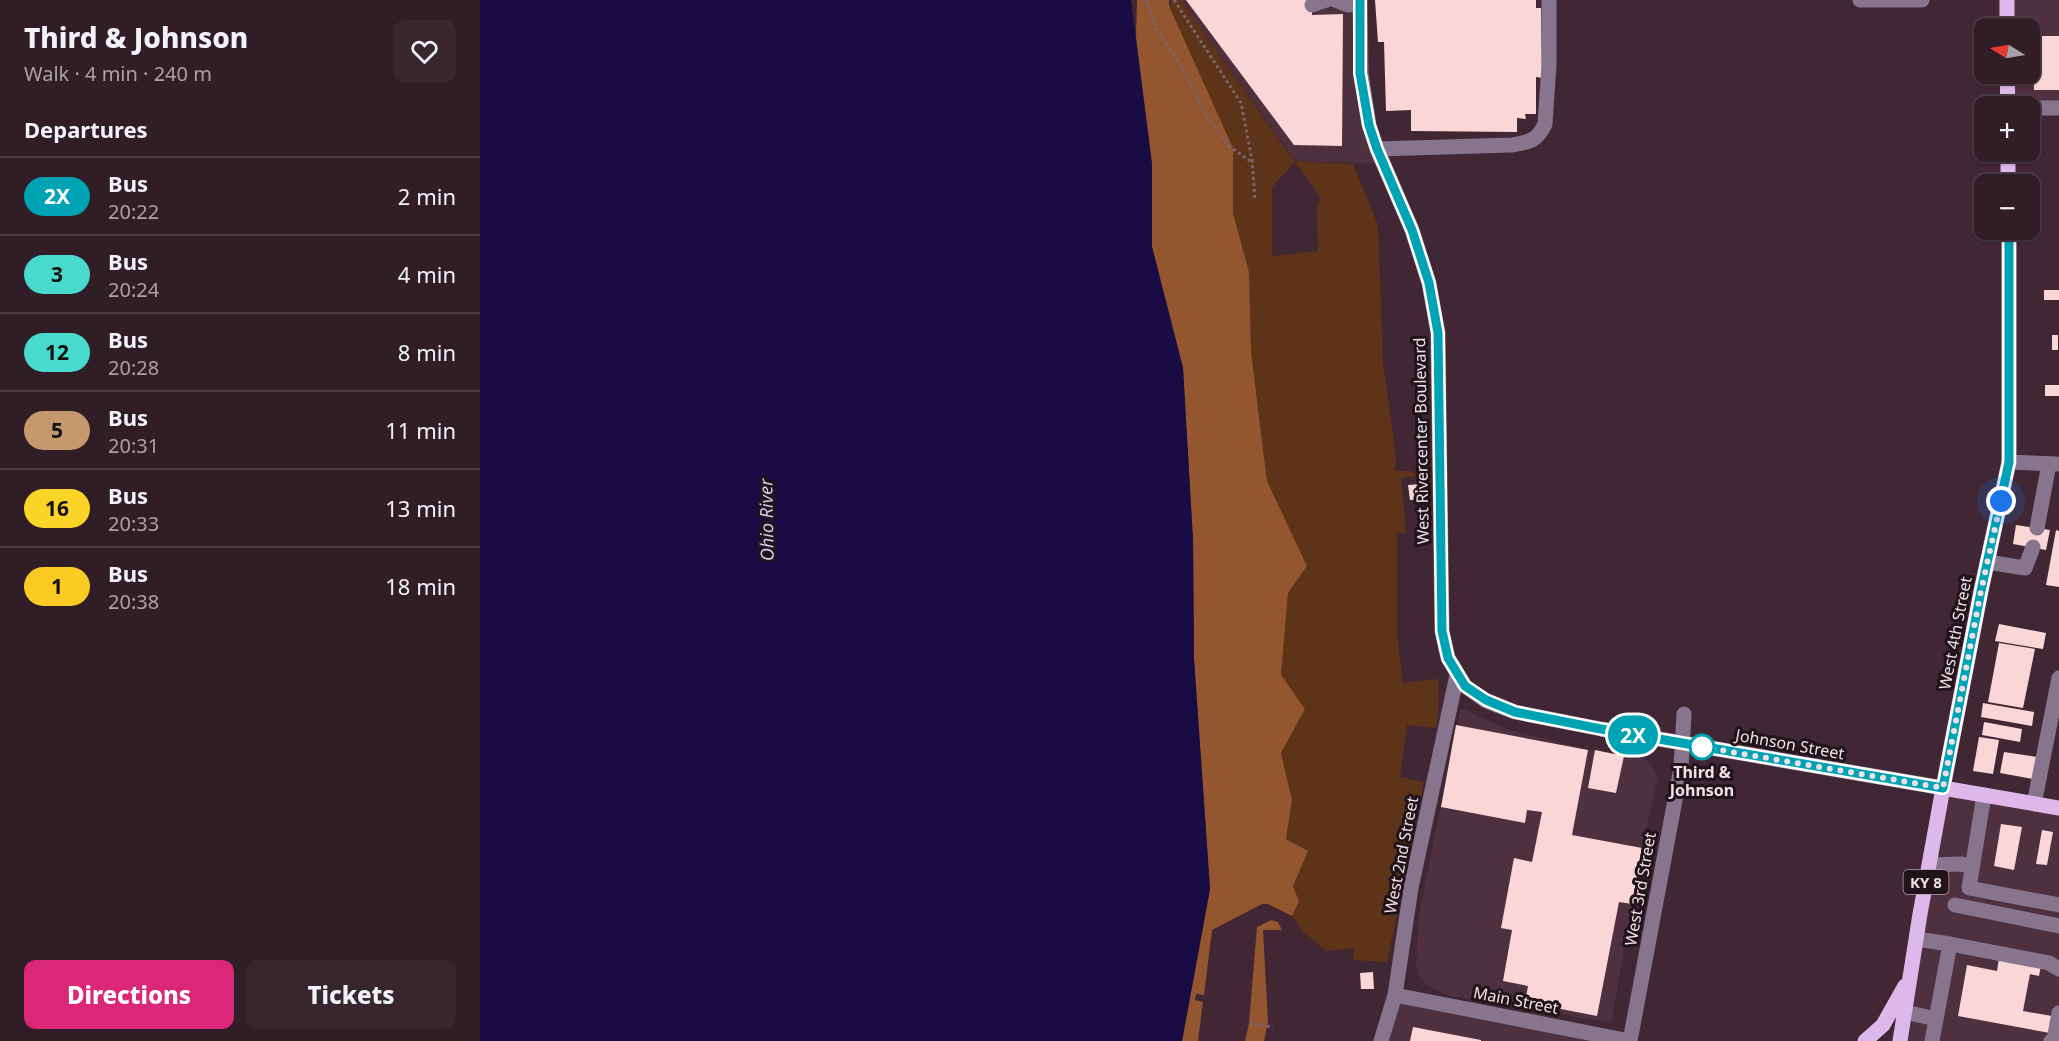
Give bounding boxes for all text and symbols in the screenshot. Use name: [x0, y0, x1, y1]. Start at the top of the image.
text: Third & Johnson: [24, 18, 248, 56]
north arrow: [1974, 18, 2040, 84]
map controls: [1974, 18, 2040, 240]
button: heart: [393, 20, 456, 83]
text: Walk · 4 min · 240 m: [24, 60, 212, 87]
button: +: [1974, 96, 2040, 162]
text: Departures: [24, 114, 148, 144]
text: Bus: [108, 168, 148, 198]
button: −: [1974, 174, 2040, 240]
text: 2 min: [398, 181, 456, 211]
text: 2X: [44, 182, 70, 210]
text: 20:22: [108, 198, 159, 225]
text: Bus: [108, 246, 148, 276]
text: 4 min: [398, 259, 456, 289]
text: 3: [51, 260, 63, 288]
text: 20:24: [108, 276, 159, 303]
text: Bus: [108, 324, 148, 354]
text: 8 min: [398, 337, 456, 367]
street label: West Rivercenter Boulevard: [1408, 337, 1434, 545]
text: 12: [45, 338, 69, 366]
text: 20:28: [108, 354, 159, 381]
text: Bus: [108, 402, 148, 432]
text: 11 min: [385, 415, 456, 445]
text: 5: [51, 416, 63, 444]
text: 20:31: [108, 432, 159, 459]
water label: Ohio River: [753, 478, 779, 561]
text: Bus: [108, 480, 148, 510]
your location: [1986, 486, 2016, 516]
text: 13 min: [385, 493, 456, 523]
text: 16: [45, 494, 69, 522]
text: 20:33: [108, 510, 159, 537]
text: Bus: [108, 558, 148, 588]
text: 18 min: [385, 571, 456, 601]
text: 1: [51, 572, 63, 600]
street label: West 4th Street: [1933, 574, 1977, 691]
text: 20:38: [108, 588, 159, 615]
line badge: 2X: [1606, 716, 1660, 754]
text: 2X: [1620, 721, 1646, 749]
street label: Johnson Street: [1732, 723, 1846, 764]
marker: Third & Johnson: [1689, 734, 1715, 760]
place label: Third & Johnson: [1668, 761, 1734, 801]
street label: West 2nd Street: [1379, 794, 1423, 915]
street label: West 3rd Street: [1619, 830, 1661, 948]
road number: KY 8: [1904, 870, 1948, 894]
button: Directions: [24, 960, 234, 1029]
button: Tickets: [246, 960, 456, 1029]
street label: Main Street: [1472, 981, 1561, 1019]

